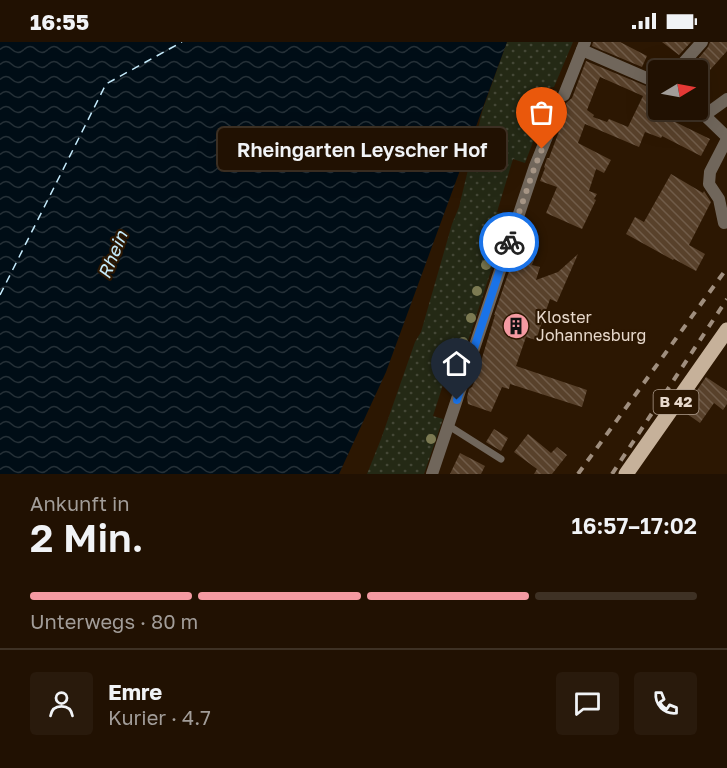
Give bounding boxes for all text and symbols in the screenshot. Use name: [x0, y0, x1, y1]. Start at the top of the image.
text: 16:55: [30, 8, 89, 35]
north arrow: [648, 60, 708, 120]
map controls: [648, 60, 708, 120]
pin: [516, 87, 567, 149]
icon: bag: [525, 96, 558, 129]
callout: Rheingarten Leyscher Hof: [218, 128, 506, 170]
text: Rheingarten Leyscher Hof: [237, 137, 487, 161]
courier: [479, 212, 539, 272]
icon: bike: [493, 226, 526, 259]
water label: Rhein: [93, 227, 132, 282]
place label: Kloster Johannesburg: [536, 307, 646, 345]
building icon: Kloster Johannesburg: [501, 311, 531, 341]
pin: [431, 338, 482, 400]
icon: home: [440, 347, 473, 380]
road number: B 42: [654, 390, 698, 414]
text: Ankunft in: [30, 491, 130, 515]
text: 16:57–17:02: [572, 512, 697, 539]
text: 2 Min.: [30, 514, 144, 561]
text: Unterwegs · 80 m: [30, 609, 198, 633]
button: person: [30, 672, 93, 735]
button: chat: [556, 672, 619, 735]
button: phone: [634, 672, 697, 735]
text: Emre: [108, 678, 162, 705]
text: Kurier · 4.7: [108, 705, 211, 729]

